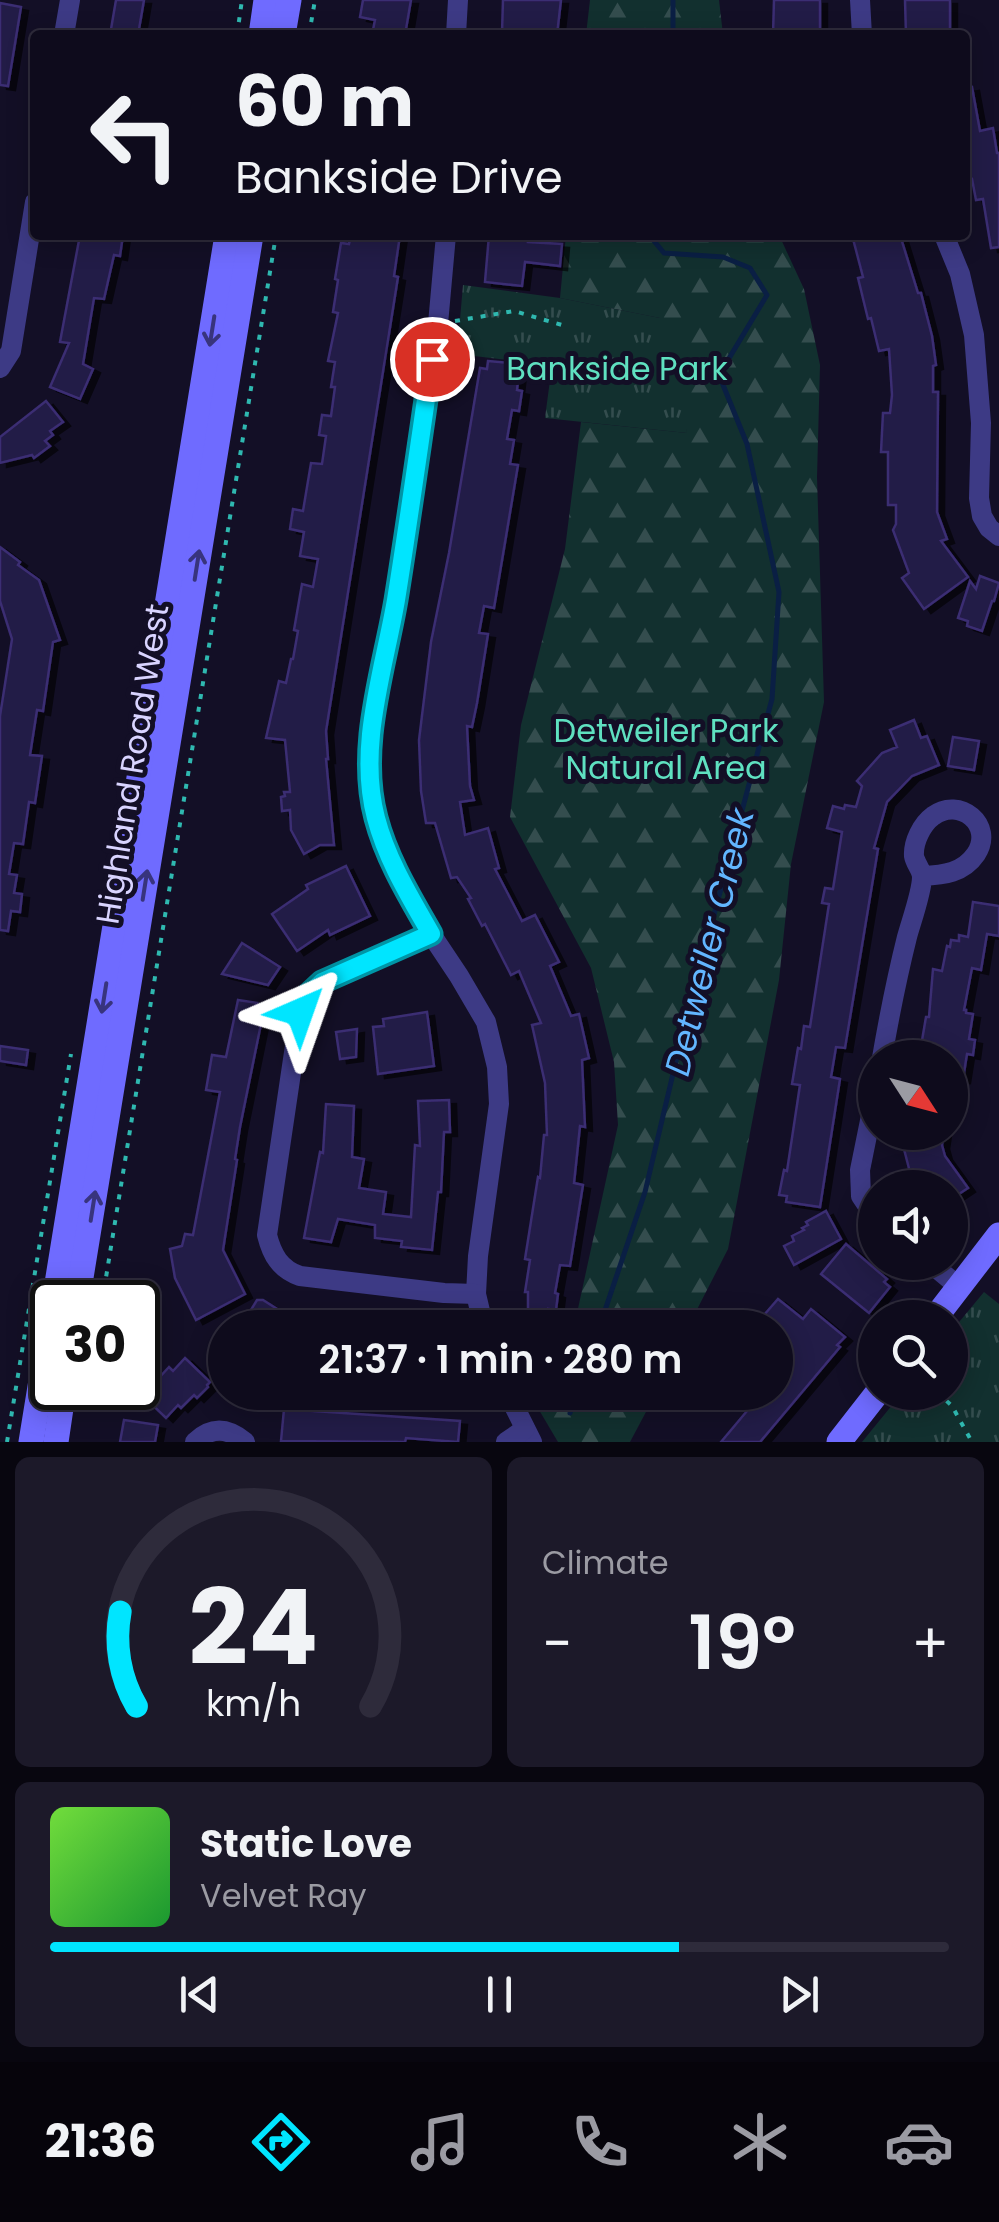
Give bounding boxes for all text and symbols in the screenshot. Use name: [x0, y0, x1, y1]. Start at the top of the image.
text: 60 m: [235, 52, 414, 151]
icon: left: [70, 70, 200, 200]
text: Bankside Drive: [235, 146, 563, 209]
one-way arrow: [202, 314, 220, 347]
pin: [390, 317, 475, 402]
icon: arrive: [405, 332, 460, 387]
park label: Bankside Park: [506, 346, 728, 391]
one-way arrow: [188, 549, 207, 581]
street label: Highland Road West: [84, 601, 180, 927]
park label: Detweiler Park Natural Area: [554, 708, 779, 790]
water label: Detweiler Creek: [652, 801, 766, 1081]
one-way arrow: [136, 870, 155, 902]
position arrow: [248, 960, 352, 1064]
one-way arrow: [95, 981, 113, 1013]
north arrow: [858, 1040, 968, 1150]
map controls: [858, 1040, 968, 1410]
button: sound: [858, 1170, 968, 1280]
one-way arrow: [84, 1191, 102, 1223]
speed limit sign: 30: [30, 1280, 160, 1410]
button: search: [858, 1300, 968, 1410]
text: 21:37 · 1 min · 280 m: [319, 1333, 682, 1386]
text: Climate: [542, 1540, 669, 1585]
text: 24: [189, 1555, 318, 1700]
text: 19°: [688, 1590, 796, 1695]
text: −: [542, 1605, 572, 1682]
text: +: [911, 1605, 949, 1682]
text: km/h: [206, 1678, 301, 1729]
text: Static Love: [200, 1817, 412, 1870]
text: Velvet Ray: [200, 1873, 366, 1918]
icon: previous: [172, 1967, 227, 2022]
icon: pause: [472, 1967, 527, 2022]
icon: next: [772, 1967, 827, 2022]
icon: directions: [246, 2107, 316, 2177]
icon: music: [405, 2107, 475, 2177]
icon: phone: [565, 2107, 635, 2177]
icon: climate: [725, 2107, 795, 2177]
icon: car: [884, 2107, 954, 2177]
text: 21:36: [45, 2110, 156, 2173]

